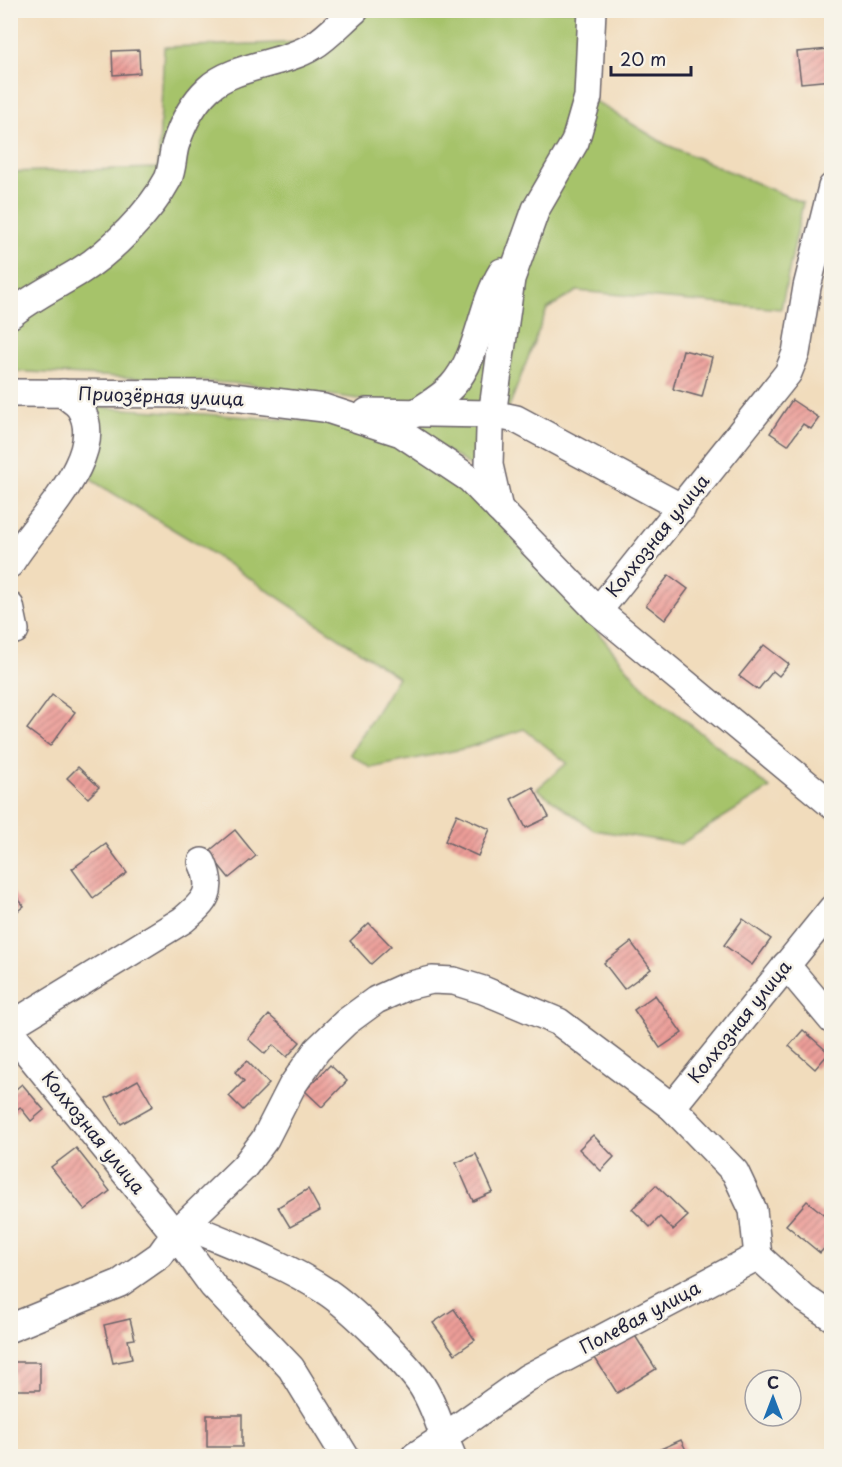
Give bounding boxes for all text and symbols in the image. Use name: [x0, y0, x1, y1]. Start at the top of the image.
scale bar: [611, 39, 690, 77]
text: 20 m: [620, 45, 666, 72]
street label: Приозёрная улица: [78, 379, 245, 412]
street label: Колхозная улица: [599, 467, 715, 602]
street label: Колхозная улица: [681, 953, 797, 1088]
street label: Колхозная улица: [36, 1065, 153, 1200]
street label: Полевая улица: [574, 1273, 705, 1360]
north arrow: [743, 1368, 803, 1428]
text: С: [767, 1370, 779, 1394]

